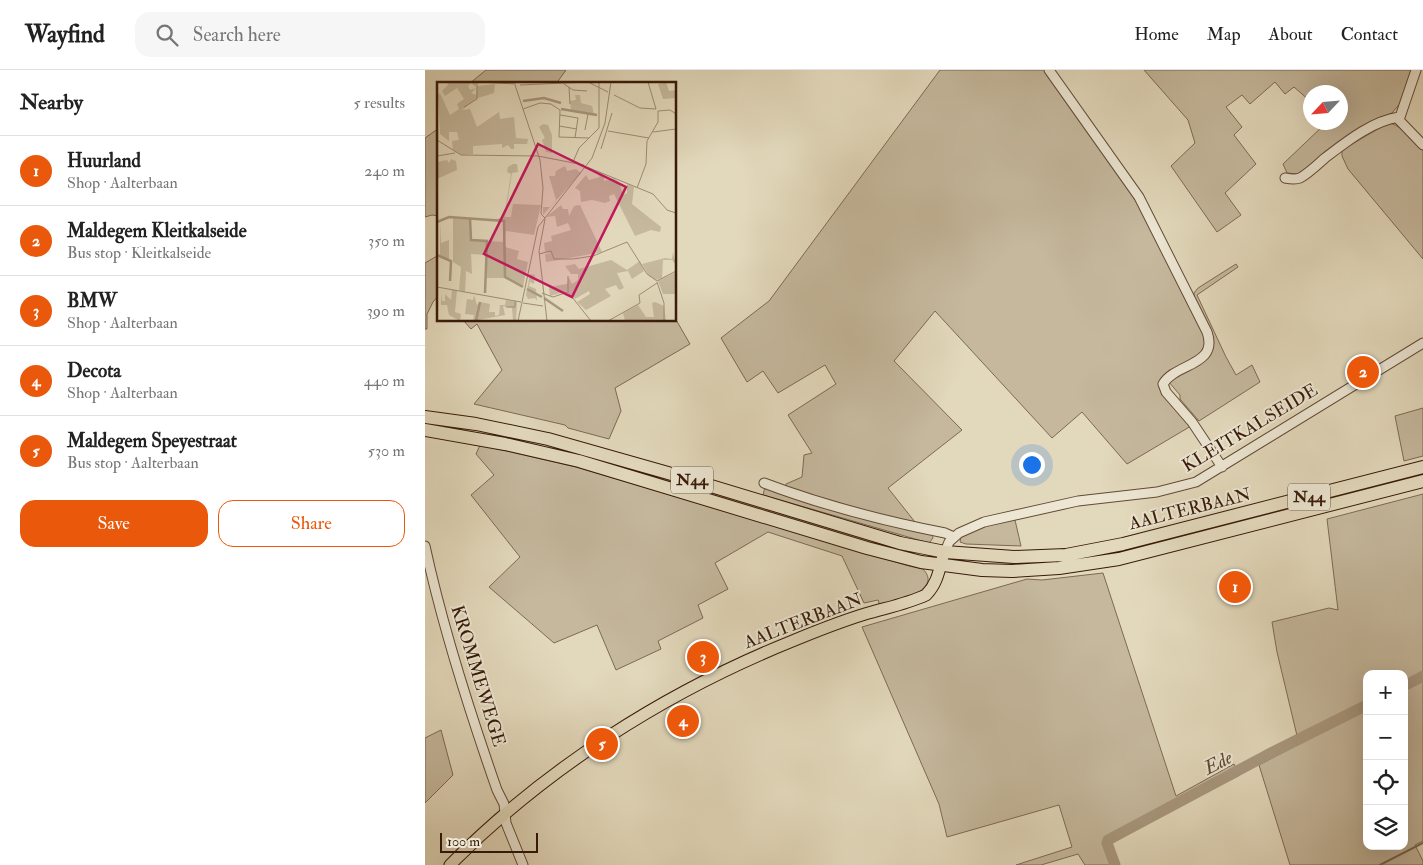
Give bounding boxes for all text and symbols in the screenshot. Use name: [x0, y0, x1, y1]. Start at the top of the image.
search box: [135, 12, 485, 57]
text: Wayfind: [25, 19, 105, 50]
icon: search: [153, 21, 181, 49]
text: Search here: [193, 23, 281, 47]
text: Home: [1134, 23, 1179, 46]
text: Map: [1207, 23, 1241, 46]
text: About: [1269, 23, 1313, 46]
text: Contact: [1341, 23, 1398, 46]
inset map: [437, 82, 676, 321]
north arrow: [1303, 85, 1348, 130]
text: Nearby: [20, 89, 83, 116]
text: 5 results: [354, 93, 405, 113]
text: Huurland: [67, 149, 141, 173]
text: 1: [33, 161, 39, 181]
text: 240 m: [364, 161, 405, 181]
text: Shop · Aalterbaan: [67, 173, 178, 193]
text: Maldegem Kleitkalseide: [67, 219, 247, 243]
text: 2: [32, 231, 40, 251]
text: 350 m: [368, 231, 405, 251]
text: Bus stop · Kleitkalseide: [67, 243, 211, 263]
text: BMW: [67, 289, 117, 313]
text: 3: [33, 301, 39, 321]
text: 390 m: [367, 301, 405, 321]
text: Shop · Aalterbaan: [67, 313, 178, 333]
pin: 2: [1347, 353, 1379, 391]
text: Decota: [67, 359, 121, 383]
text: 4: [32, 371, 40, 391]
text: 440 m: [364, 371, 405, 391]
street label: KLEITKALSEIDE: [1178, 378, 1322, 478]
text: Shop · Aalterbaan: [67, 383, 178, 403]
text: Maldegem Speyestraat: [67, 429, 237, 453]
text: 5: [32, 441, 40, 461]
text: 530 m: [368, 441, 405, 461]
your location: [1019, 452, 1045, 478]
text: Bus stop · Aalterbaan: [67, 453, 199, 473]
road number: N44: [671, 466, 713, 494]
street label: AALTERBAAN: [1126, 483, 1253, 535]
road number: N44: [1288, 484, 1330, 511]
button: Save: [20, 500, 208, 547]
button: Share: [218, 500, 405, 547]
pin: 1: [1219, 568, 1251, 606]
street label: AALTERBAAN: [740, 588, 865, 654]
street label: KROMMEWEGE: [446, 603, 510, 749]
pin: 3: [687, 638, 719, 676]
map controls: [1363, 670, 1408, 850]
button: +: [1363, 670, 1408, 715]
pin: 4: [667, 702, 699, 740]
button: −: [1363, 715, 1408, 760]
pin: 5: [586, 725, 618, 763]
water label: Ede: [1198, 745, 1237, 781]
button: locate: [1363, 760, 1408, 805]
button: layers: [1363, 805, 1408, 850]
scale bar: [440, 830, 537, 853]
text: 100 m: [447, 833, 480, 850]

